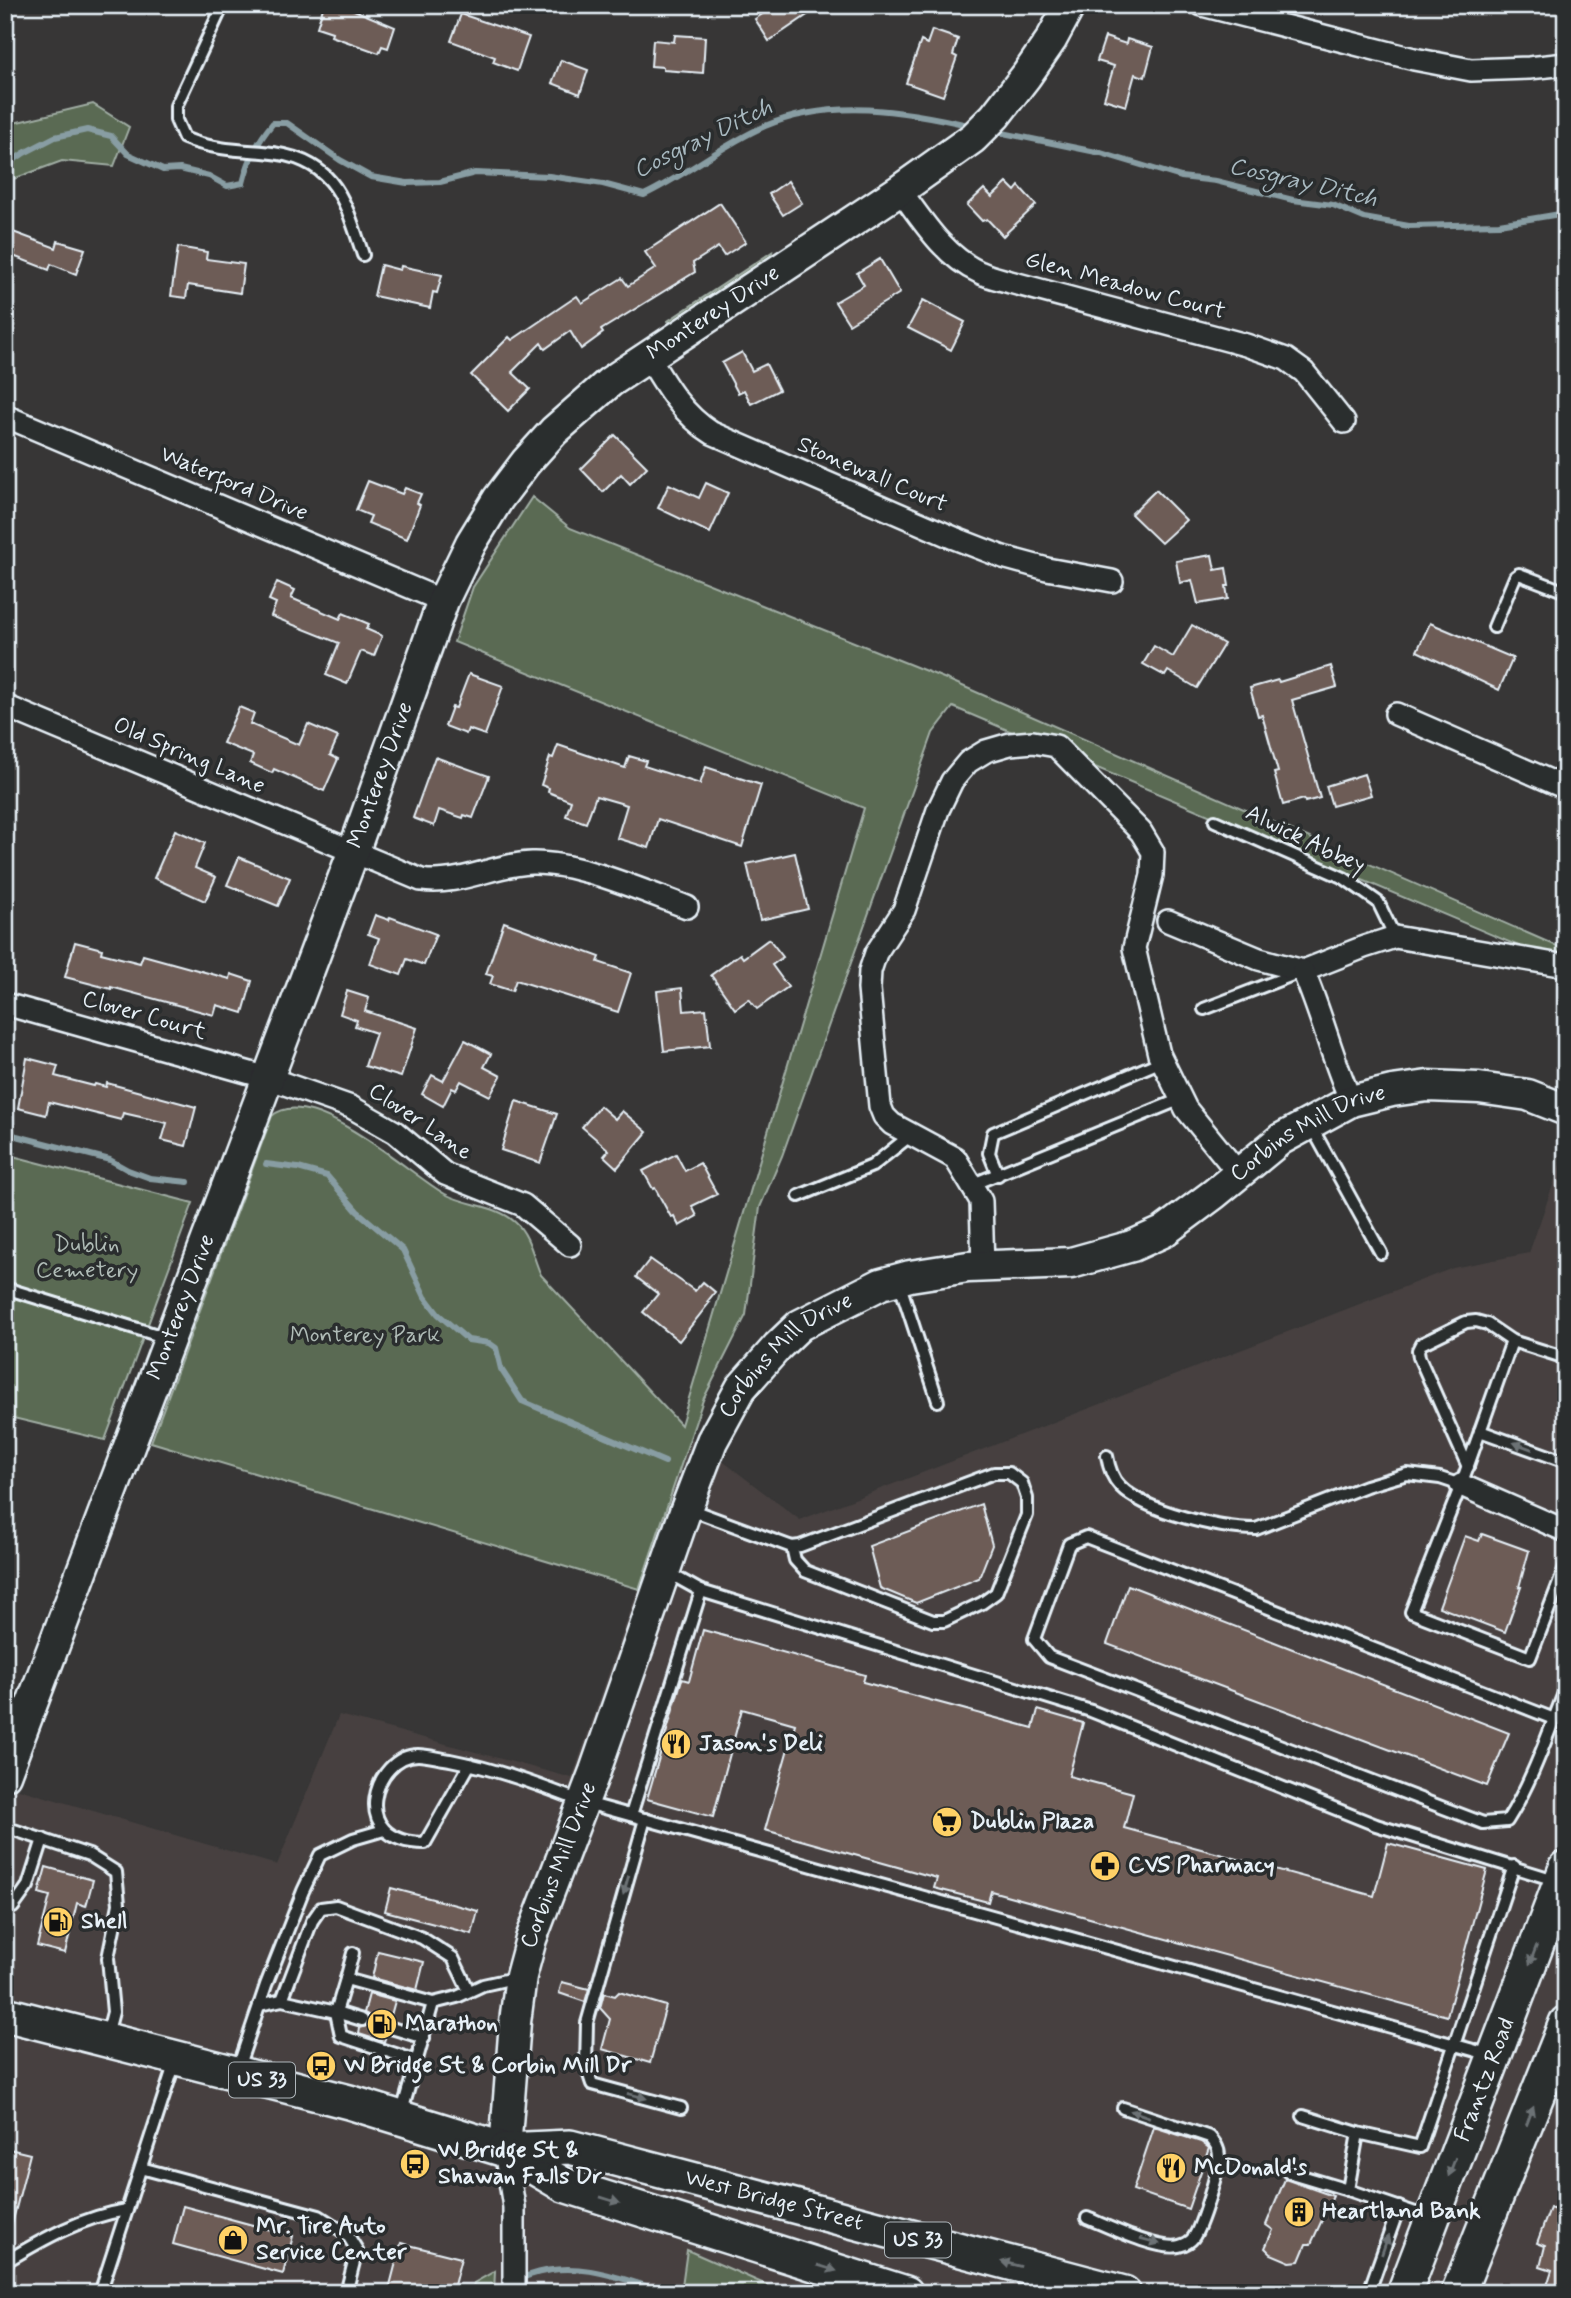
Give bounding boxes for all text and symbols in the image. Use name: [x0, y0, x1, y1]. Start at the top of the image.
water label: Cosgray Ditch: [628, 92, 779, 188]
water label: Cosgray Ditch: [1226, 151, 1380, 217]
street label: Glen Meadow Court: [1022, 245, 1228, 327]
street label: Monterey Drive: [641, 258, 786, 368]
street label: Stonewall Court: [792, 430, 952, 520]
street label: Waterford Drive: [155, 439, 313, 530]
street label: Monterey Drive: [341, 698, 421, 853]
street label: Old Spring Lane: [108, 710, 270, 802]
street label: Alwick Abbey: [1240, 798, 1370, 882]
street label: Clover Court: [79, 984, 210, 1048]
street label: Clover Lane: [362, 1076, 478, 1168]
street label: Corbins Mill Drive: [1224, 1078, 1389, 1189]
park label: Dublin Cemetery: [36, 1230, 138, 1286]
street label: Monterey Drive: [140, 1230, 223, 1384]
street label: Corbins Mill Drive: [712, 1286, 858, 1424]
park label: Monterey Park: [290, 1321, 440, 1351]
one-way arrow: [1513, 1440, 1534, 1451]
restaurant icon: Jason's Deli: [659, 1727, 693, 1761]
place label: Jason's Deli: [699, 1729, 823, 1759]
street label: Corbins Mill Drive: [514, 1778, 604, 1952]
supermarket icon: Dublin Plaza: [930, 1805, 964, 1839]
place label: Dublin Plaza: [970, 1807, 1094, 1837]
pharmacy icon: CVS Pharmacy: [1088, 1849, 1122, 1883]
place label: CVS Pharmacy: [1128, 1851, 1275, 1881]
one-way arrow: [620, 1874, 631, 1896]
fuel station icon: Shell: [41, 1905, 75, 1939]
place label: Shell: [81, 1907, 127, 1937]
one-way arrow: [1527, 1944, 1538, 1965]
fuel station icon: Marathon: [365, 2007, 399, 2041]
place label: Marathon: [405, 2009, 498, 2039]
street label: Frantz Road: [1448, 2014, 1522, 2146]
bus stop icon: W Bridge St & Corbin Mill Dr: [304, 2049, 338, 2083]
place label: W Bridge St & Corbin Mill Dr: [343, 2051, 633, 2084]
road number: US 33: [229, 2062, 295, 2098]
one-way arrow: [626, 2091, 648, 2102]
one-way arrow: [1525, 2105, 1536, 2126]
one-way arrow: [1130, 2108, 1151, 2119]
place label: W Bridge St & Shawan Falls Dr: [437, 2136, 602, 2192]
bus stop icon: W Bridge St & Shawan Falls Dr: [398, 2147, 432, 2181]
restaurant icon: McDonald's: [1154, 2151, 1188, 2185]
place label: McDonald's: [1194, 2153, 1308, 2183]
one-way arrow: [1446, 2157, 1457, 2178]
street label: West Bridge Street: [682, 2163, 866, 2239]
one-way arrow: [600, 2195, 621, 2206]
building icon: Heartland Bank: [1282, 2195, 1316, 2229]
place label: Heartland Bank: [1322, 2197, 1481, 2227]
place label: Mr. Tire Auto Service Center: [256, 2212, 408, 2268]
road number: US 33: [885, 2222, 951, 2258]
shop icon: Mr. Tire Auto Service Center: [216, 2223, 250, 2257]
one-way arrow: [1380, 2235, 1391, 2256]
one-way arrow: [1140, 2237, 1161, 2247]
one-way arrow: [1000, 2258, 1022, 2269]
one-way arrow: [817, 2263, 838, 2274]

